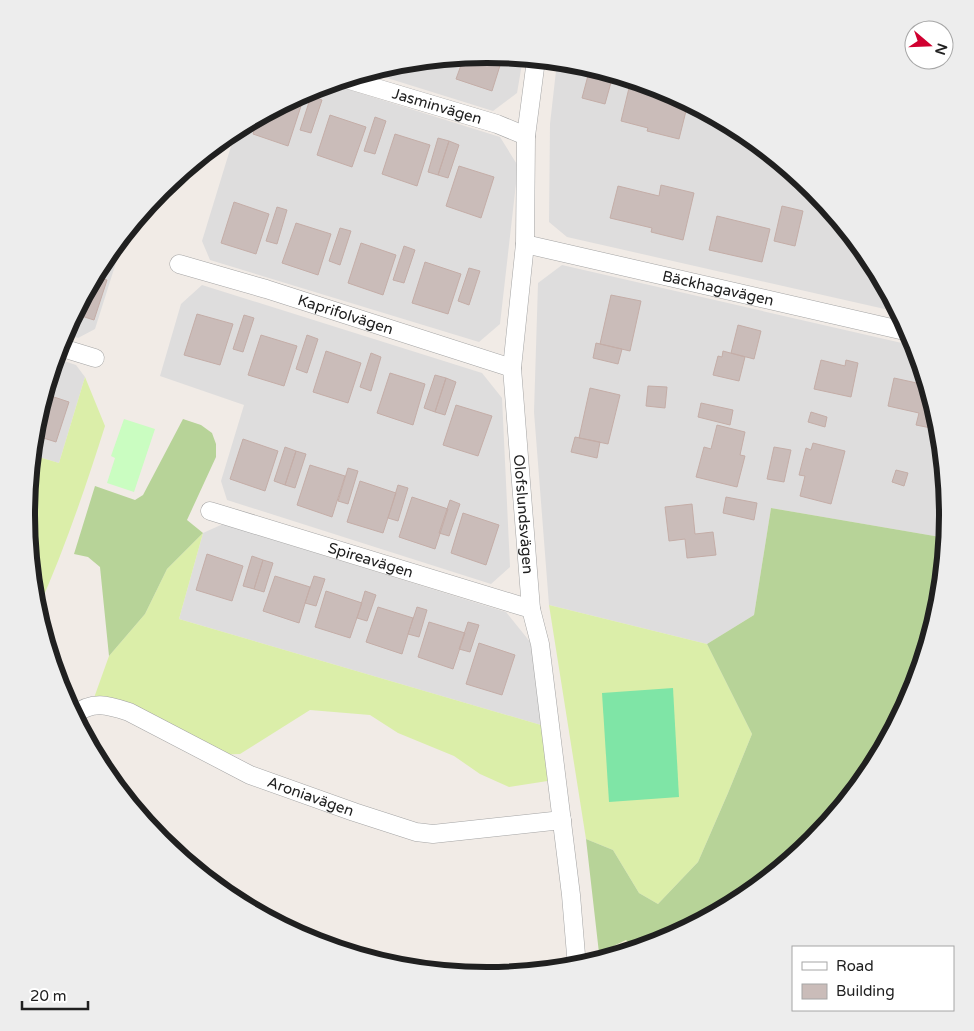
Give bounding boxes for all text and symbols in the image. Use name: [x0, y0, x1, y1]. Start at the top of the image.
north arrow: [904, 20, 954, 70]
text: N: [931, 41, 951, 57]
street label: Jasminvägen: [390, 84, 484, 128]
street label: Bäckhagavägen: [661, 267, 775, 310]
street label: Kaprifolvägen: [296, 291, 395, 338]
street label: Olofslundsvägen: [510, 454, 537, 575]
street label: Spireavägen: [326, 539, 415, 582]
street label: Aroniavägen: [265, 773, 356, 820]
legend: [792, 946, 954, 1011]
text: Road: [836, 957, 874, 975]
scale bar: [22, 978, 89, 1010]
text: Building: [836, 982, 895, 1000]
text: 20 m: [30, 987, 67, 1005]

